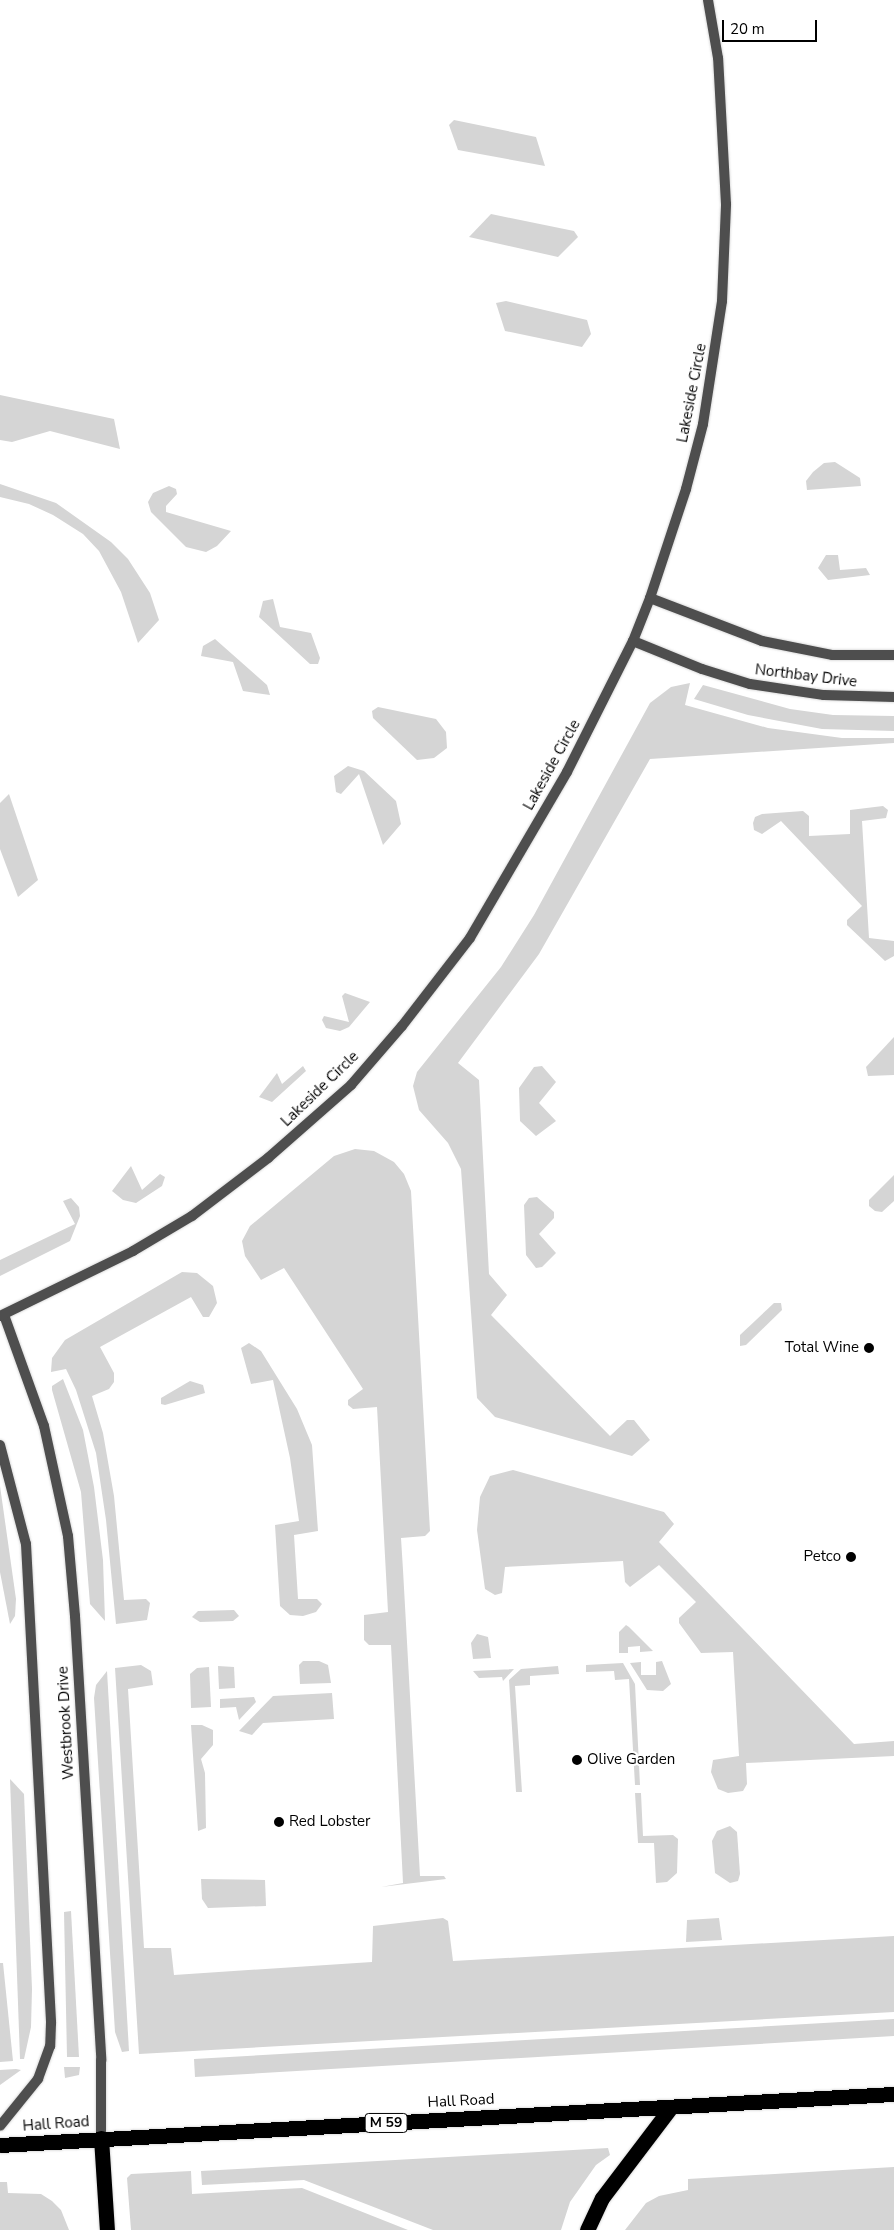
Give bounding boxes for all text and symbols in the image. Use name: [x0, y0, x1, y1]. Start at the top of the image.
scale bar: [724, 10, 819, 42]
text: 20 m: [730, 19, 765, 39]
street label: Lakeside Circle: [674, 342, 710, 444]
street label: Northbay Drive: [754, 661, 858, 691]
street label: Lakeside Circle: [520, 717, 584, 813]
street label: Lakeside Circle: [277, 1048, 363, 1130]
place label: Total Wine: [785, 1339, 859, 1357]
marker: Total Wine: [863, 1342, 875, 1354]
place label: Petco: [804, 1548, 841, 1566]
marker: Petco: [845, 1551, 857, 1563]
street label: Westbrook Drive: [54, 1666, 78, 1780]
place label: Olive Garden: [587, 1751, 675, 1769]
marker: Olive Garden: [571, 1754, 583, 1766]
place label: Red Lobster: [289, 1813, 370, 1831]
marker: Red Lobster: [273, 1816, 285, 1828]
street label: Hall Road: [427, 2090, 495, 2112]
road number: M 59: [364, 2112, 408, 2134]
street label: Hall Road: [22, 2113, 90, 2135]

